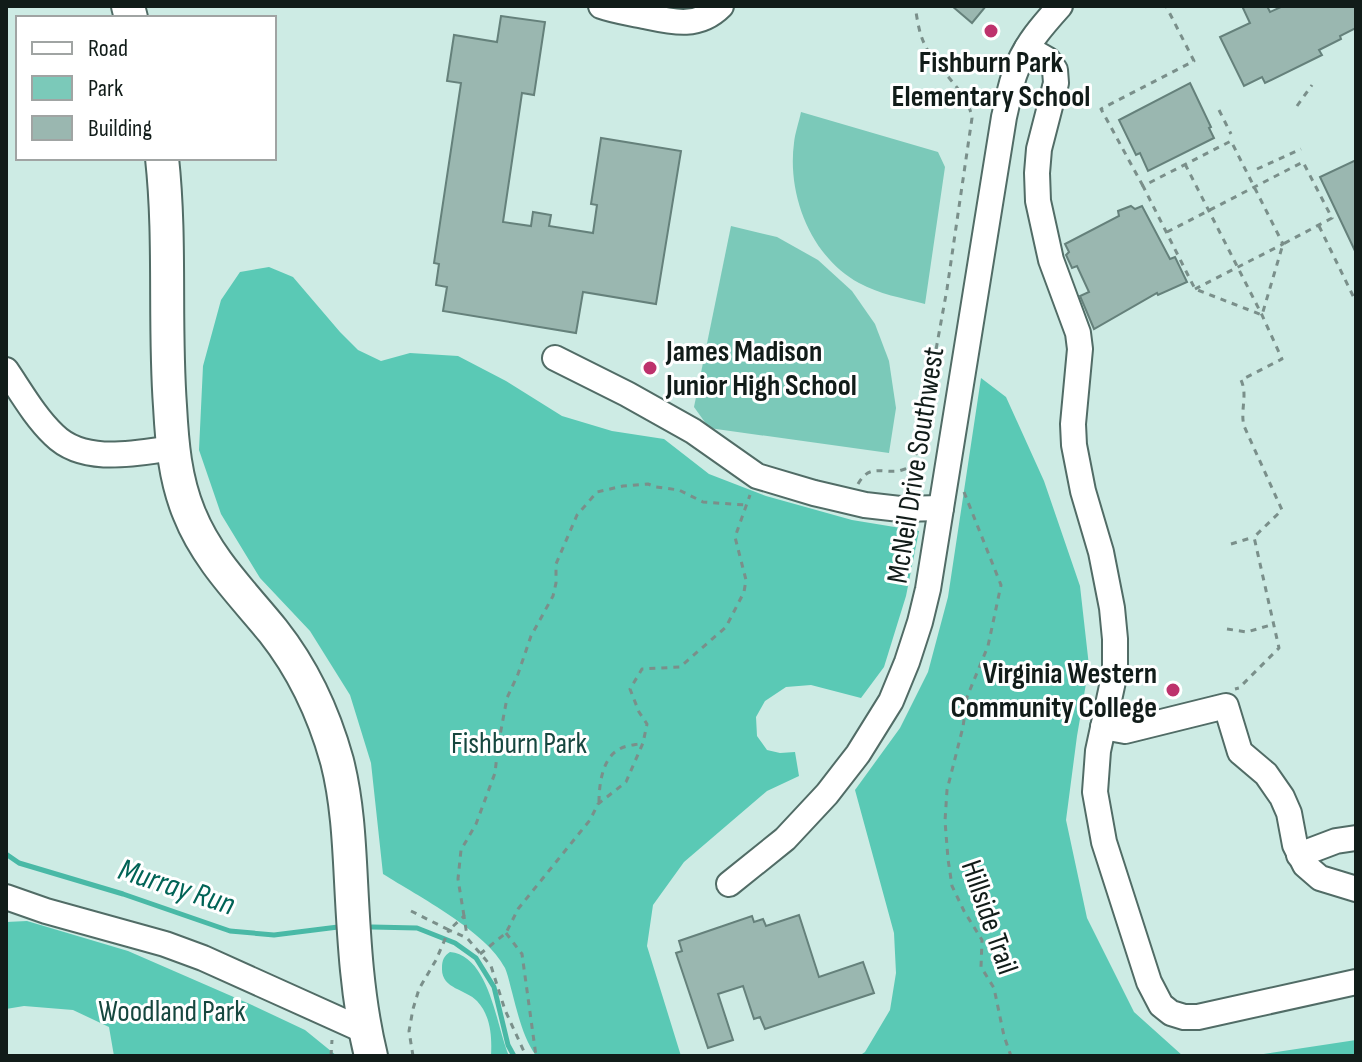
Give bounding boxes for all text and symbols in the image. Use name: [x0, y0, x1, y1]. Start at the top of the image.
legend: [16, 16, 276, 160]
marker: Fishburn Park Elementary School: [982, 22, 1000, 40]
text: Road: [88, 34, 128, 63]
place label: Fishburn Park Elementary School: [892, 45, 1090, 115]
text: Park: [88, 74, 123, 103]
text: Building: [88, 114, 152, 143]
place label: James Madison Junior High School: [665, 334, 857, 404]
street label: McNeil Drive Southwest: [880, 344, 952, 586]
marker: James Madison Junior High School: [641, 359, 659, 377]
place label: Virginia Western Community College: [951, 656, 1157, 726]
marker: Virginia Western Community College: [1164, 681, 1182, 699]
park label: Fishburn Park: [451, 726, 588, 762]
water label: Murray Run: [113, 850, 240, 925]
street label: Hillside Trail: [953, 855, 1025, 979]
park label: Woodland Park: [98, 994, 246, 1030]

